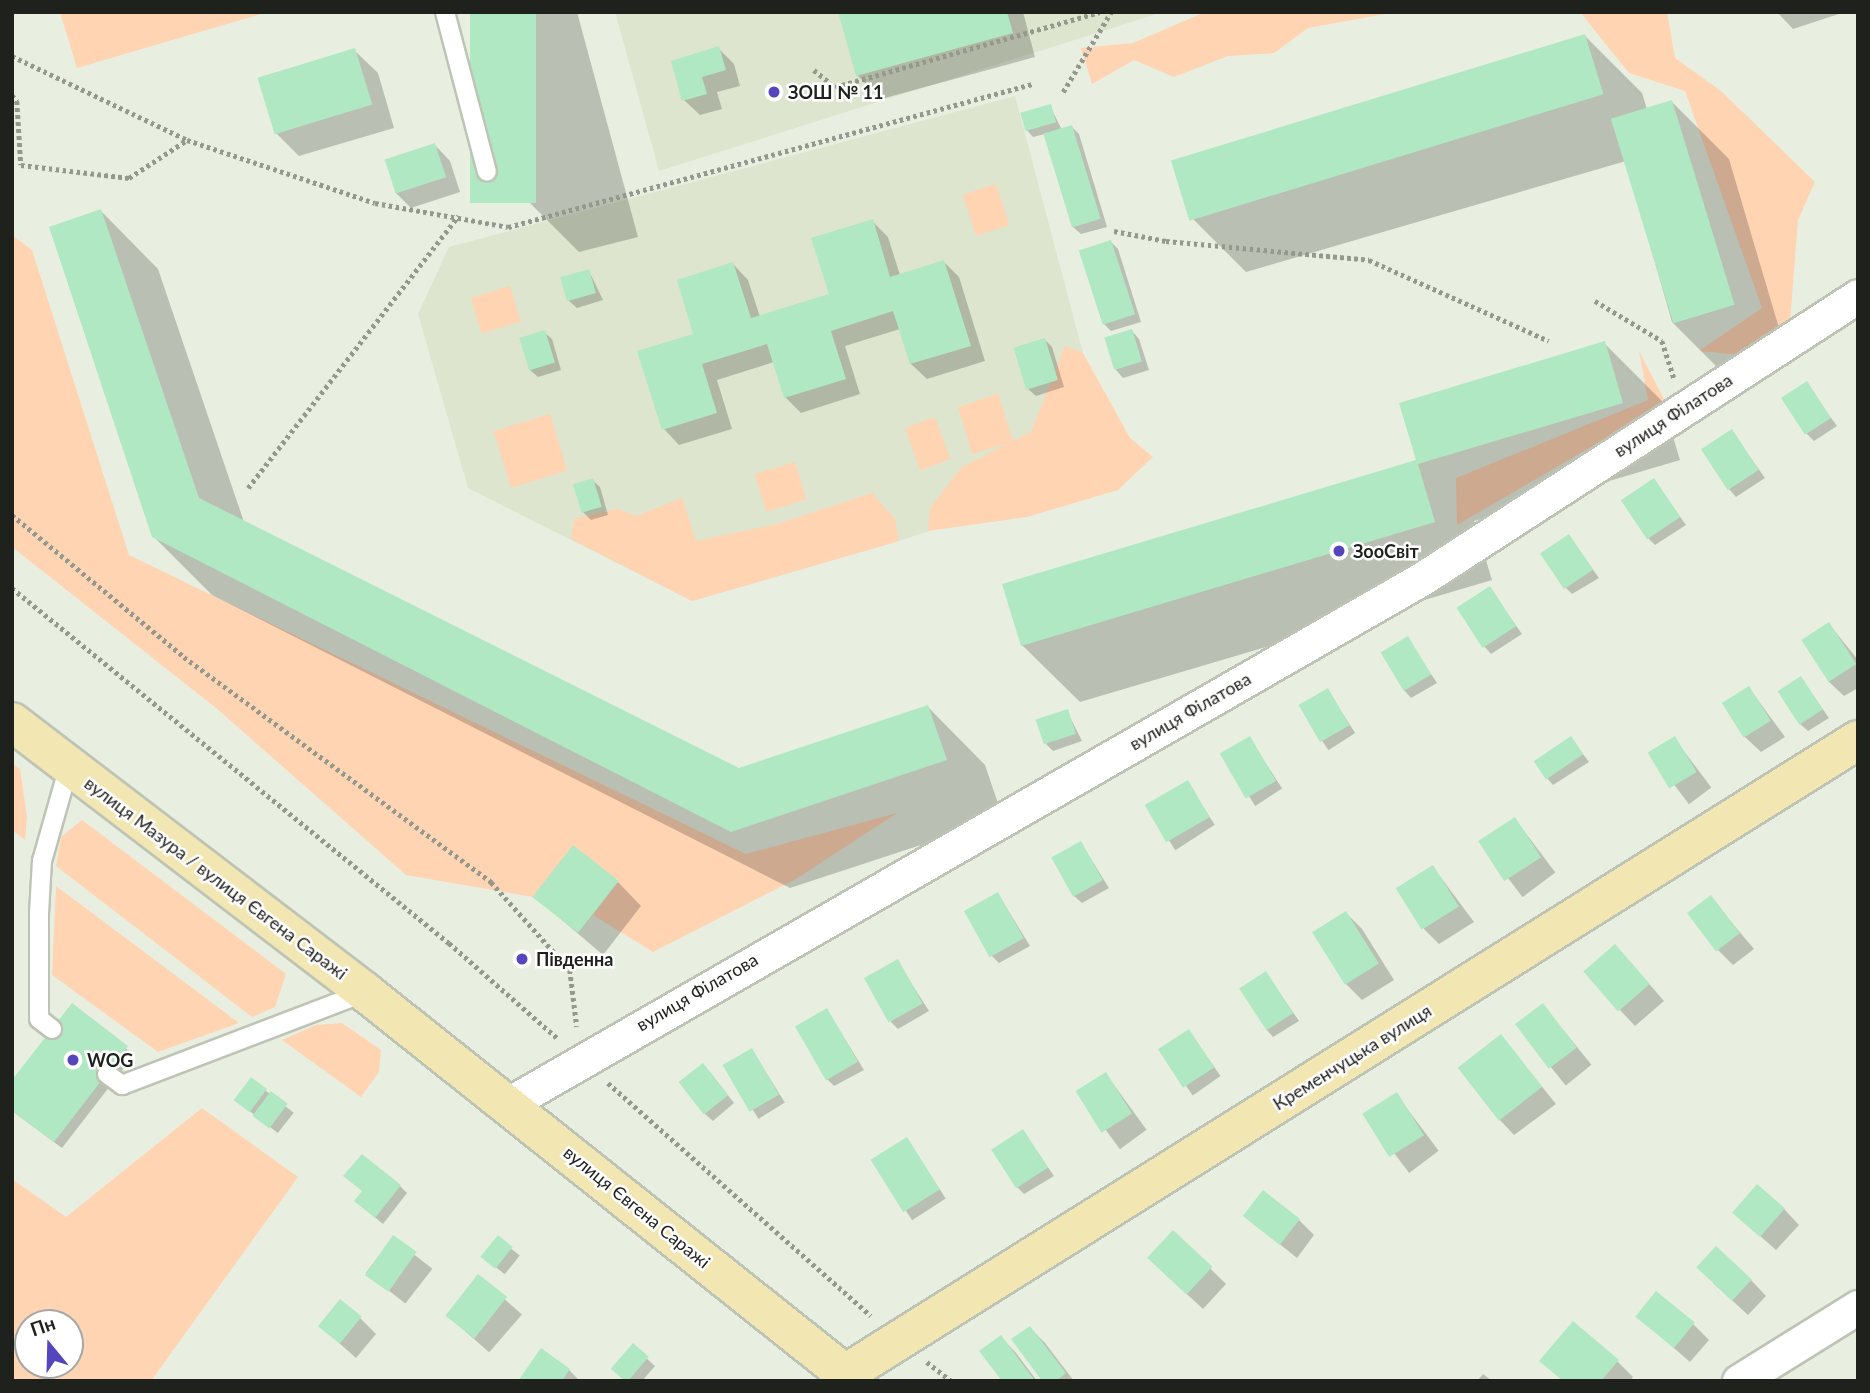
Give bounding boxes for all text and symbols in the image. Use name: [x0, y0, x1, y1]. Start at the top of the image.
place label: ЗОШ № 11: [788, 81, 883, 103]
marker: ЗОШ № 11: [766, 84, 782, 100]
street label: вулиця Філатова: [1610, 369, 1736, 461]
place label: ЗооСвiт: [1353, 540, 1419, 562]
marker: ЗооСвiт: [1331, 543, 1347, 559]
street label: вулиця Філатова: [1125, 667, 1255, 755]
street label: вулиця Мазура / вулиця Євгена Саражі: [80, 772, 352, 984]
place label: Південна: [536, 948, 613, 970]
street label: вулиця Філатова: [632, 948, 762, 1036]
marker: Південна: [514, 951, 530, 967]
street label: Кременчуцька вулиця: [1269, 999, 1435, 1115]
place label: WOG: [87, 1049, 133, 1071]
marker: WOG: [65, 1052, 81, 1068]
street label: вулиця Євгена Саражі: [559, 1141, 715, 1273]
north arrow: [14, 1309, 84, 1379]
text: Пн: [27, 1311, 58, 1340]

